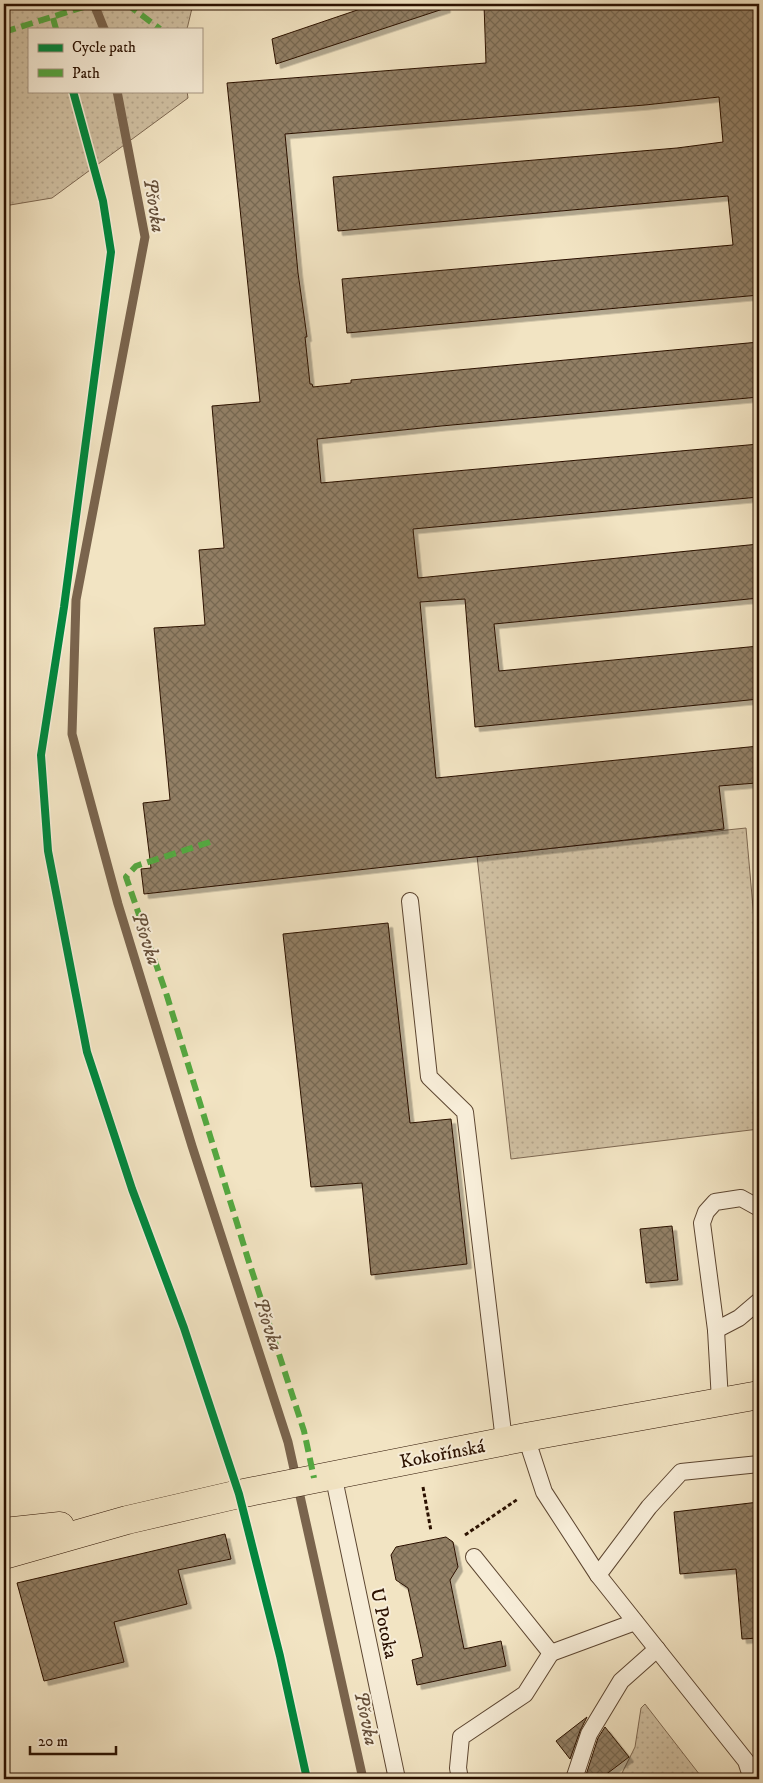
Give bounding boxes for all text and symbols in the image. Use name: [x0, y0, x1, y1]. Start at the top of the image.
legend: [28, 28, 202, 92]
text: Cycle path: [72, 38, 136, 57]
text: Path: [72, 64, 100, 83]
water label: Pšovka: [137, 176, 170, 234]
water label: Pšovka: [125, 908, 166, 968]
water label: Pšovka: [247, 1294, 288, 1354]
street label: Kokořínská: [398, 1435, 487, 1474]
street label: U Potoka: [365, 1586, 402, 1661]
water label: Pšovka: [348, 1689, 383, 1748]
scale bar: [30, 1723, 116, 1755]
text: 20 m: [38, 1732, 68, 1751]

